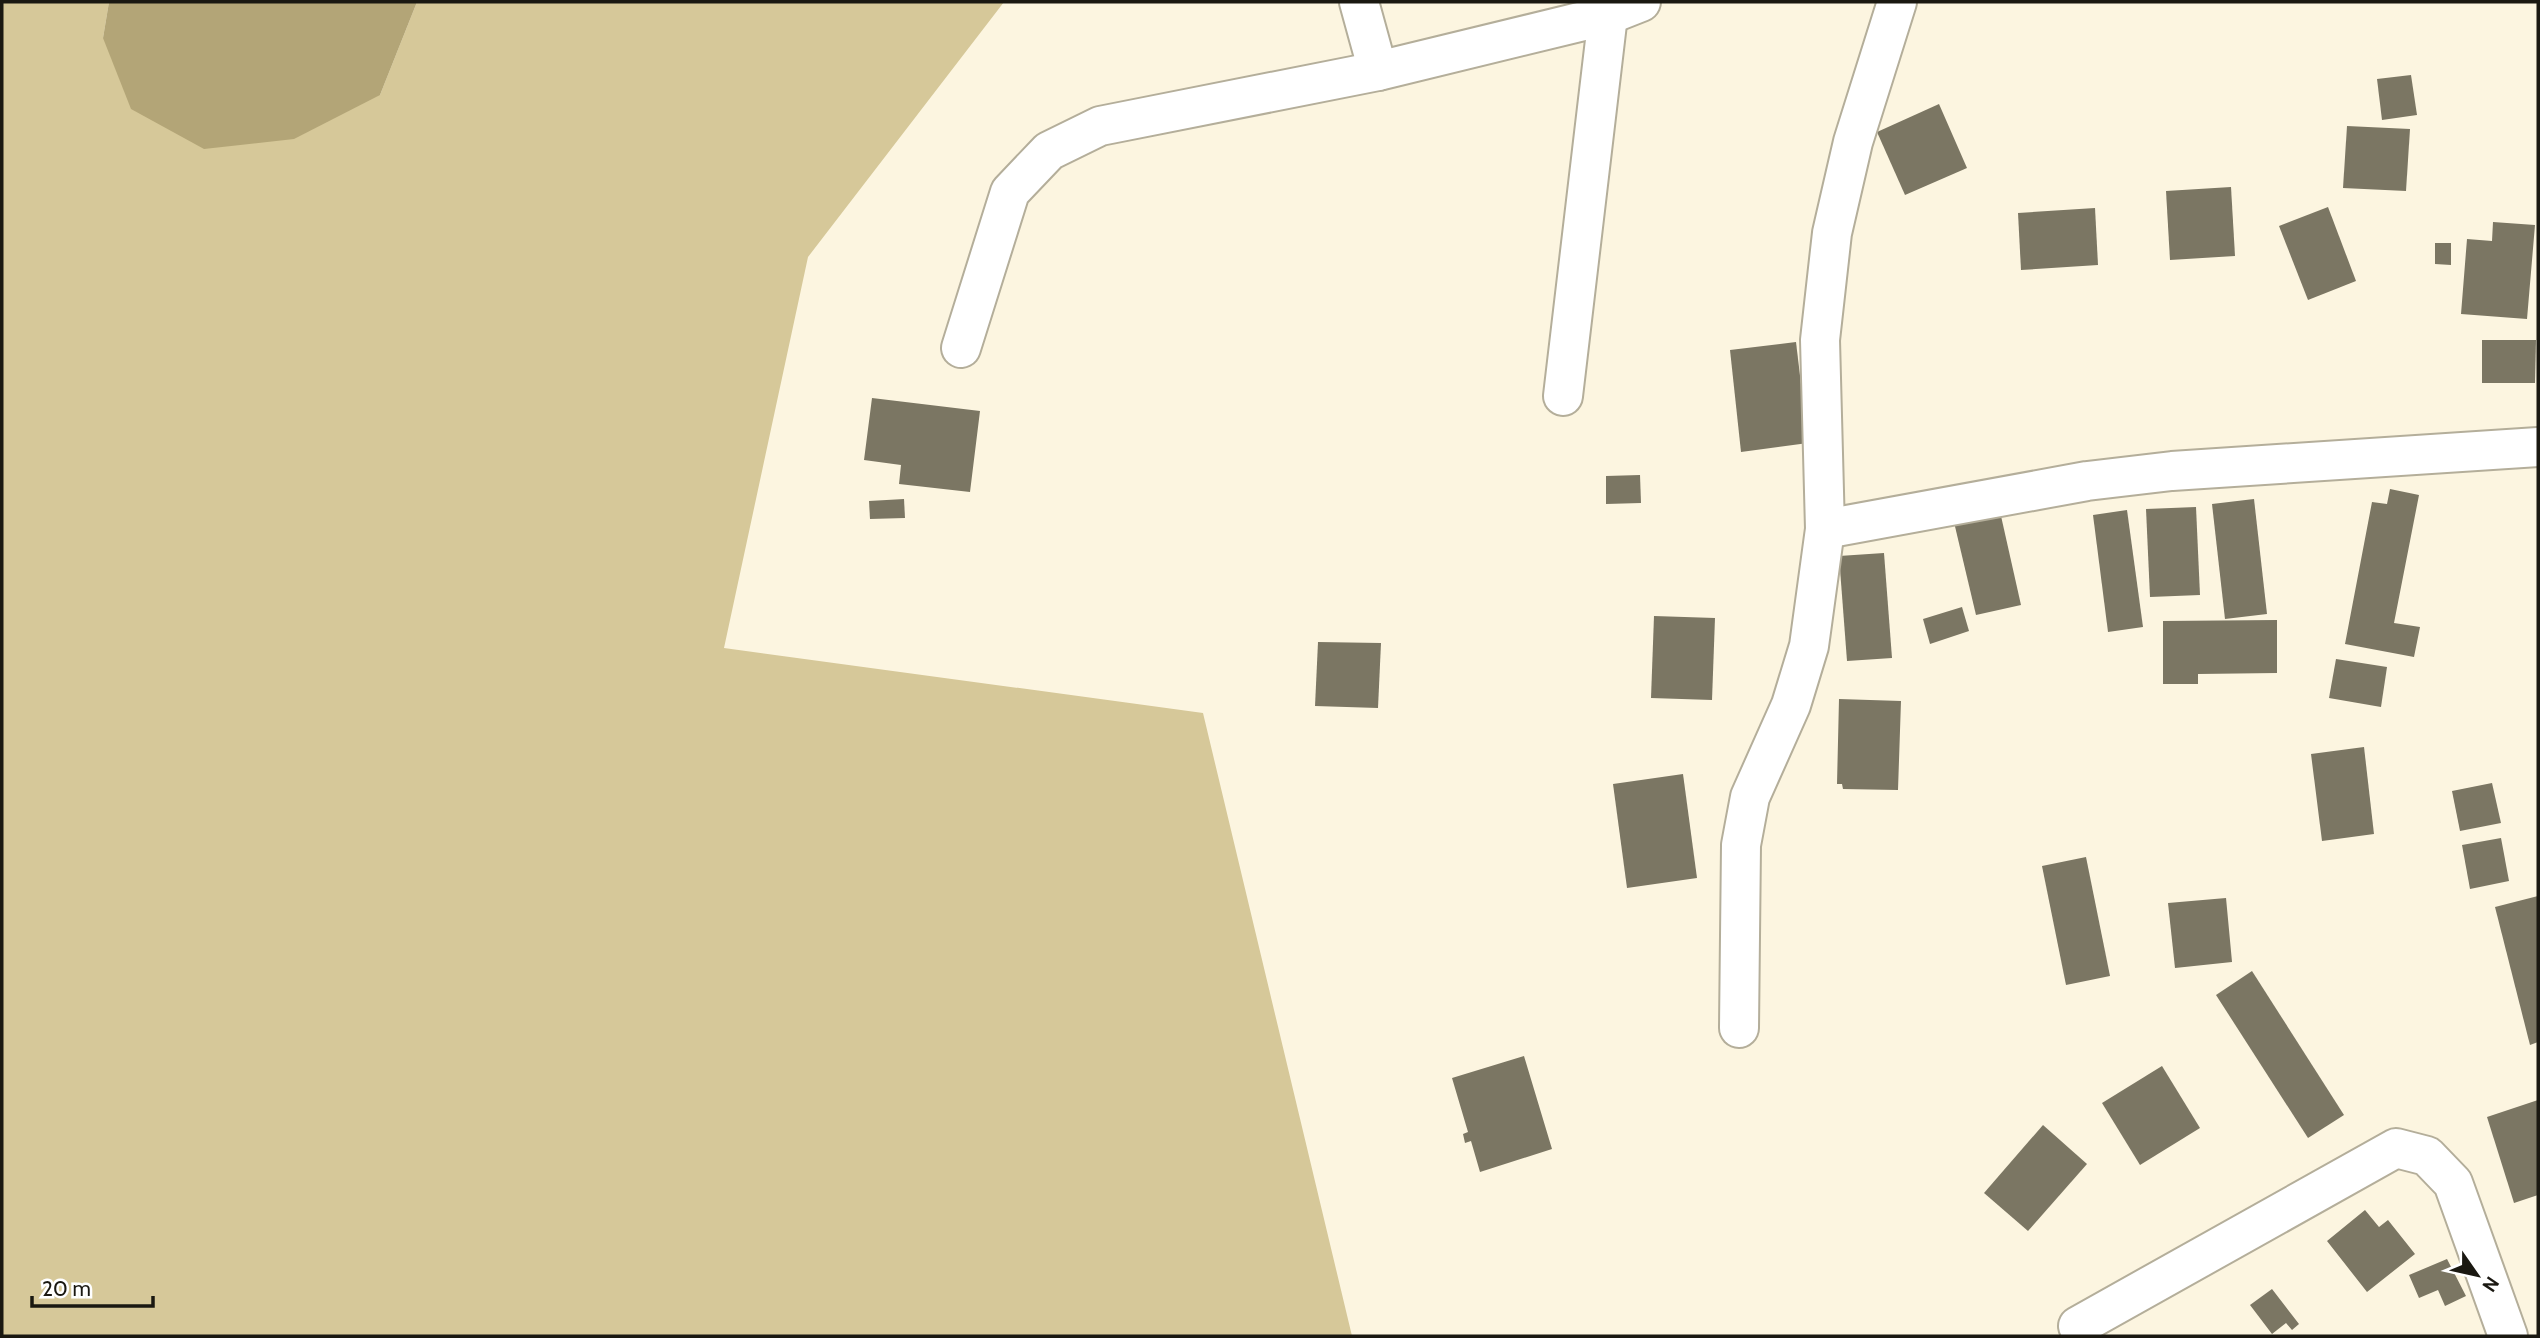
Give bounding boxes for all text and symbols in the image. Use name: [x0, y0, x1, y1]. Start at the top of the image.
north arrow: [2442, 1240, 2512, 1310]
scale bar: [32, 1264, 152, 1308]
text: N: [2477, 1272, 2504, 1296]
text: 20 m: [42, 1276, 91, 1301]

